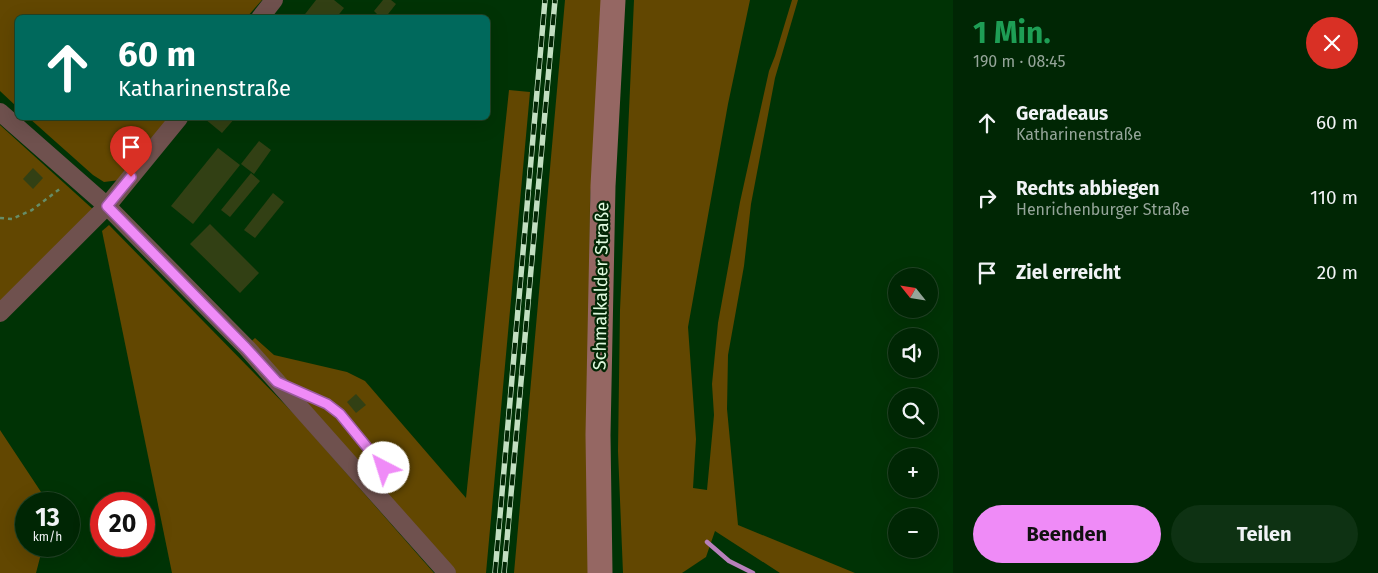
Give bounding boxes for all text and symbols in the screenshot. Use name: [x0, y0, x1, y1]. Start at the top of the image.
text: 1 Min.: [973, 15, 1051, 51]
button: close: [1306, 17, 1358, 69]
text: 60 m: [118, 33, 196, 75]
icon: ahead: [35, 35, 100, 100]
text: 190 m · 08:45: [973, 52, 1065, 71]
text: Katharinenstraße: [118, 75, 291, 102]
text: Geradeaus: [1016, 102, 1108, 125]
icon: ahead: [973, 109, 1001, 137]
text: 60 m: [1316, 111, 1358, 134]
text: Katharinenstraße: [1016, 125, 1142, 144]
pin: [110, 126, 152, 177]
icon: arrive: [117, 133, 145, 161]
text: Rechts abbiegen: [1016, 177, 1159, 200]
icon: right: [973, 184, 1001, 212]
text: 110 m: [1310, 186, 1358, 209]
text: Henrichenburger Straße: [1016, 200, 1190, 219]
street label: Schmalkalder Straße: [589, 202, 613, 370]
icon: arrive: [973, 259, 1001, 287]
text: Ziel erreicht: [1016, 261, 1121, 284]
text: 20 m: [1317, 261, 1358, 284]
north arrow: [888, 268, 938, 318]
map controls: [888, 268, 938, 558]
button: sound: [888, 328, 938, 378]
button: search: [888, 388, 938, 438]
position arrow: [357, 441, 409, 493]
button: +: [888, 448, 938, 498]
speed limit sign: 20: [90, 492, 155, 557]
text: 13: [35, 503, 60, 533]
button: Beenden: [973, 505, 1161, 563]
button: Teilen: [1171, 505, 1358, 563]
button: −: [888, 508, 938, 558]
text: km/h: [33, 530, 62, 544]

